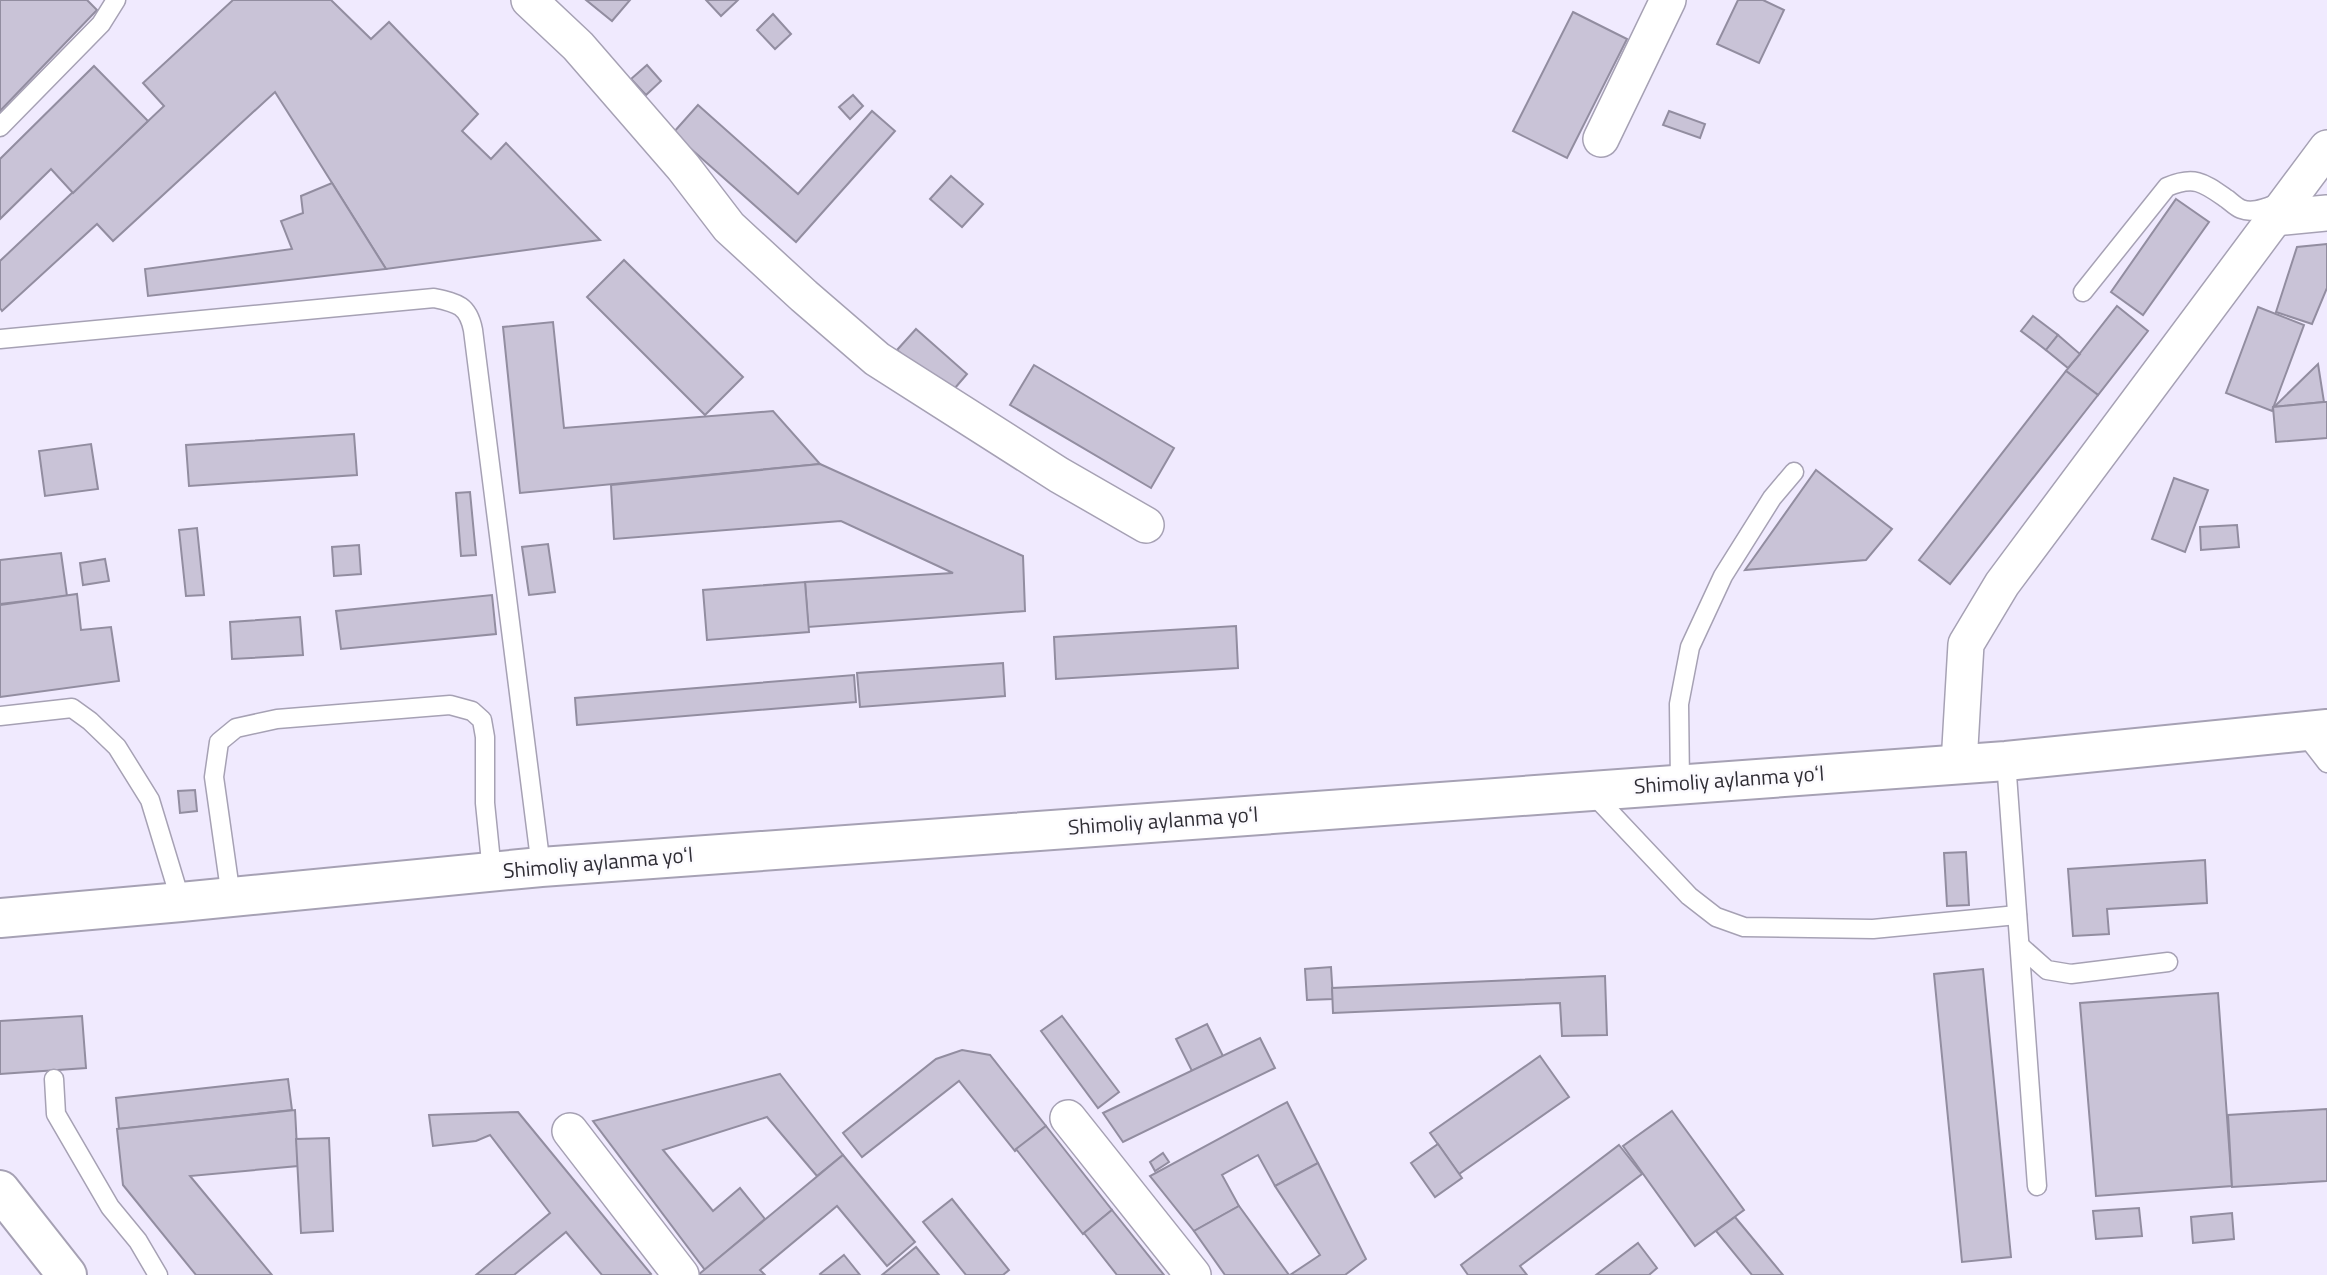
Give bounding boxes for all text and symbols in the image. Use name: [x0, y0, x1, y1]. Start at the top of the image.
street label: Shimoliy aylanma yoʻl: [1633, 756, 1825, 802]
street label: Shimoliy aylanma yoʻl: [1067, 797, 1259, 843]
street label: Shimoliy aylanma yoʻl: [502, 838, 694, 886]

